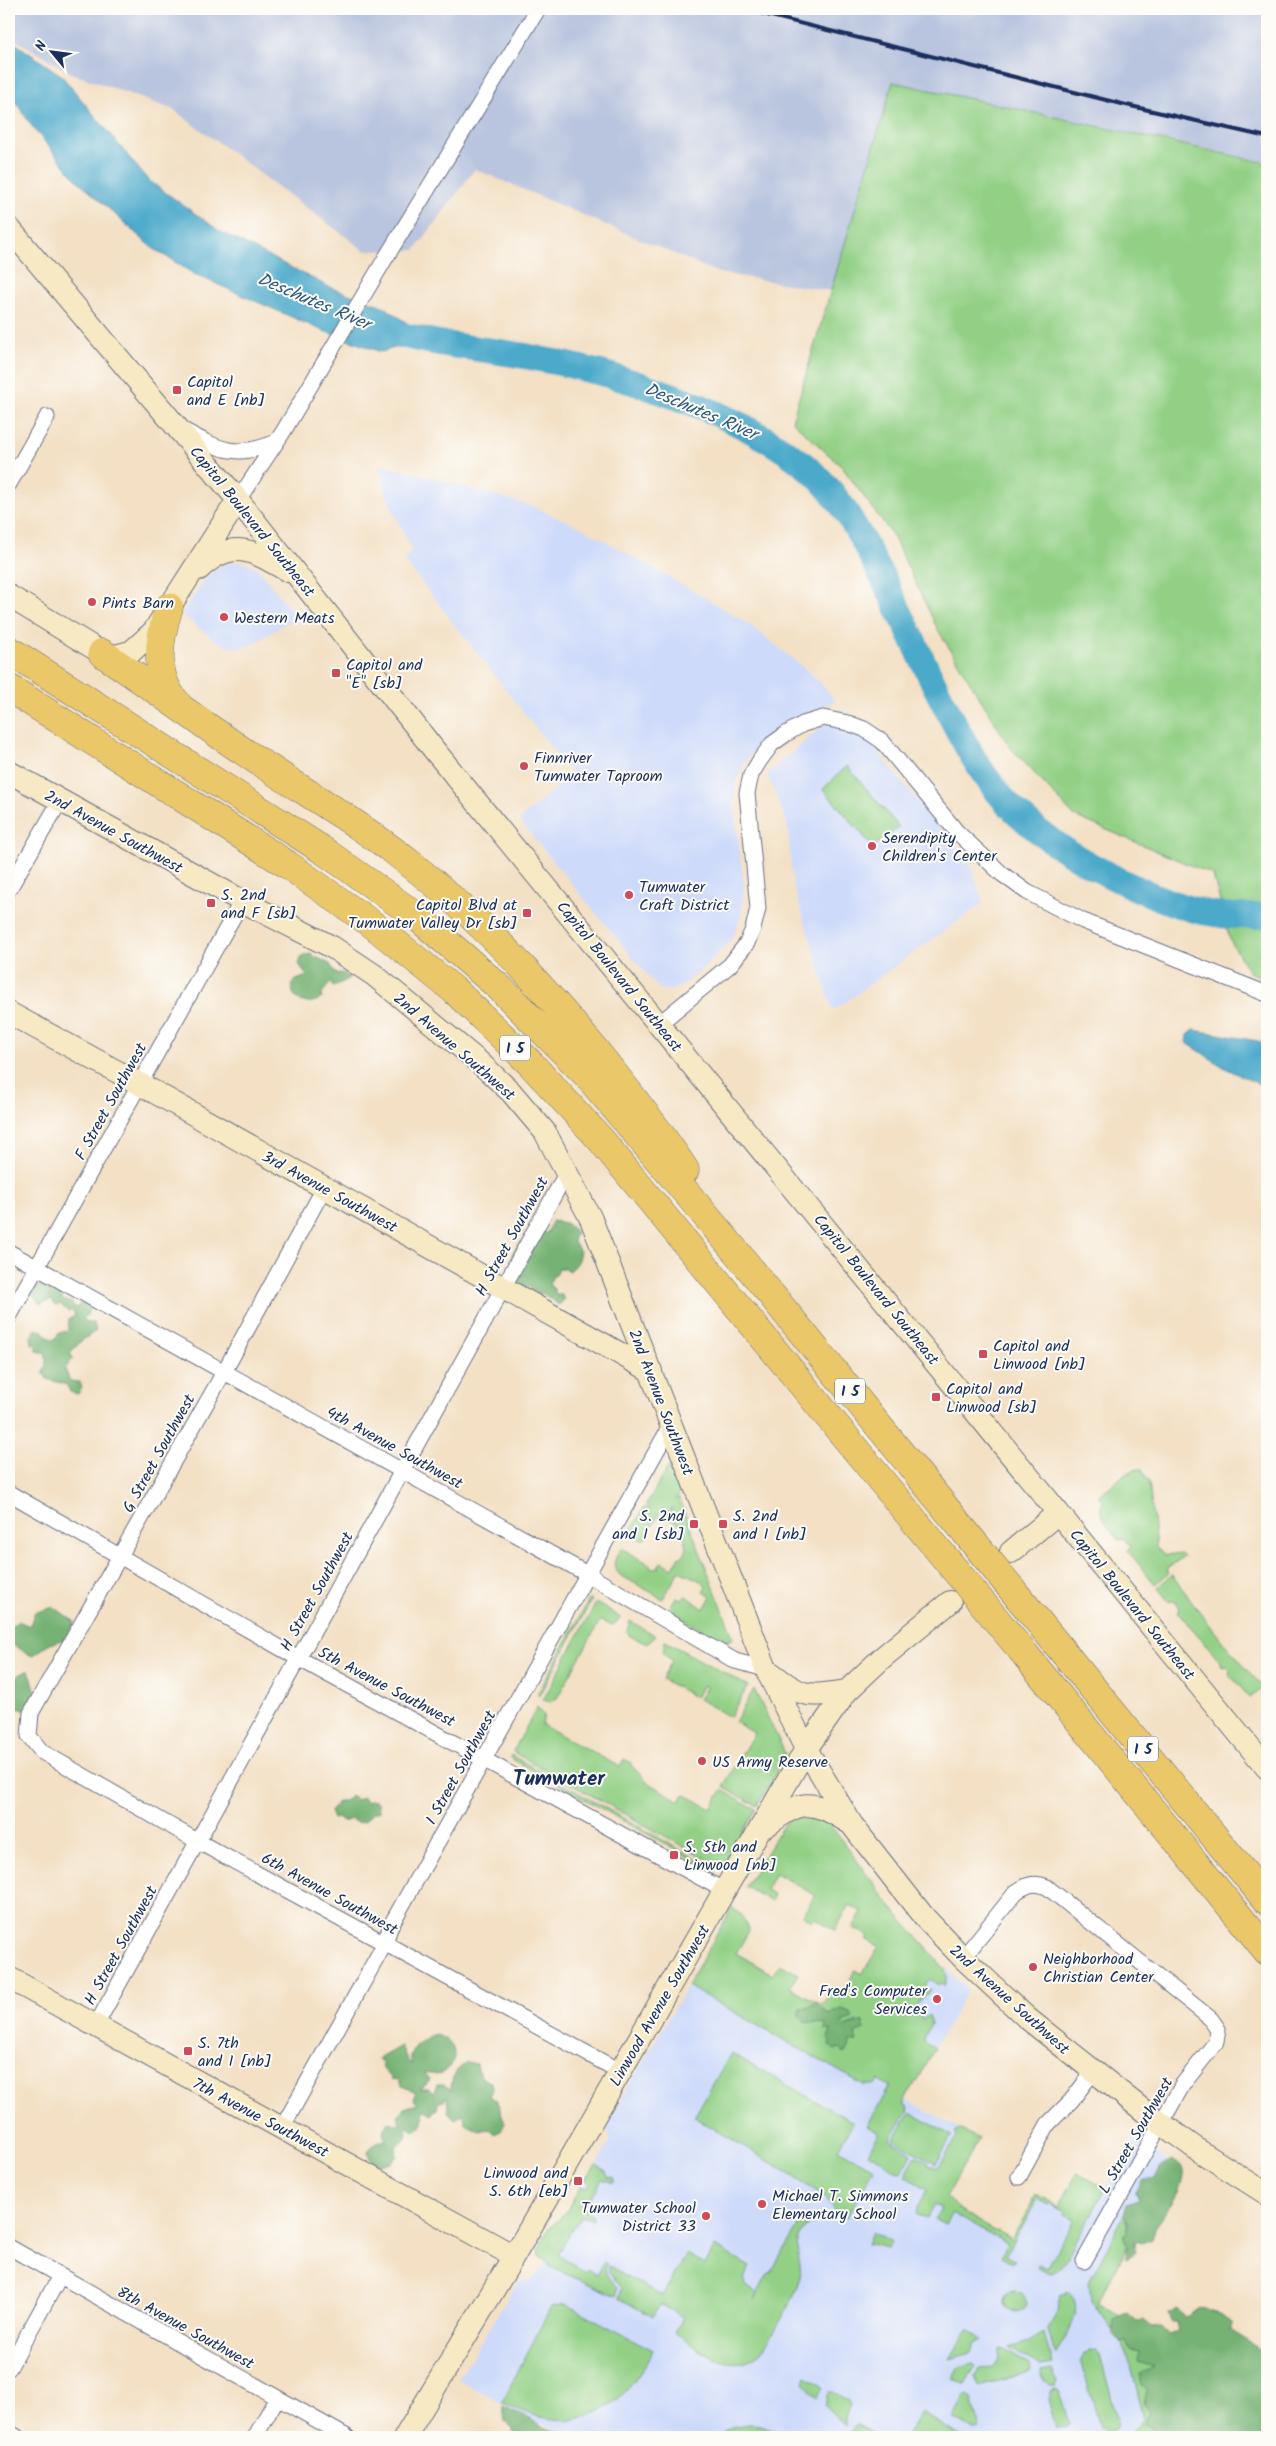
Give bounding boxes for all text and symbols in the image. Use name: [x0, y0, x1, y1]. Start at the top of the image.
north arrow: [28, 28, 78, 78]
text: N: [30, 37, 53, 55]
water label: Deschutes River: [252, 266, 378, 341]
place label: Capitol and E [nb]: [187, 370, 265, 413]
water label: Deschutes River: [639, 376, 765, 451]
marker: Capitol and E [nb]: [171, 384, 183, 396]
street label: Capitol Boulevard Southeast: [183, 441, 321, 604]
place label: Pints Barn: [102, 591, 174, 616]
marker: Pints Barn: [86, 596, 98, 608]
place label: Western Meats: [234, 606, 335, 631]
marker: Western Meats: [218, 611, 230, 623]
place label: Capitol and "E" [sb]: [346, 653, 423, 696]
marker: Capitol and "E" [sb]: [330, 667, 342, 679]
place label: Finnriver Tumwater Taproom: [534, 746, 663, 789]
marker: Finnriver Tumwater Taproom: [518, 760, 530, 772]
street label: 2nd Avenue Southwest: [39, 784, 188, 881]
place label: Serendipity Children's Center: [882, 826, 998, 869]
marker: Serendipity Children's Center: [866, 840, 878, 852]
place label: Tumwater Craft District: [639, 875, 730, 918]
place label: S. 2nd and F [sb]: [221, 883, 296, 926]
marker: Tumwater Craft District: [623, 889, 635, 901]
place label: Capitol Blvd at Tumwater Valley Dr [sb]: [348, 893, 518, 936]
street label: Capitol Boulevard Southeast: [550, 896, 688, 1059]
marker: S. 2nd and F [sb]: [205, 897, 217, 909]
marker: Capitol Blvd at Tumwater Valley Dr [sb]: [521, 907, 533, 919]
street label: 2nd Avenue Southwest: [387, 987, 521, 1108]
road number: I 5: [500, 1036, 530, 1060]
street label: F Street Southwest: [69, 1038, 154, 1165]
street label: 3rd Avenue Southwest: [257, 1145, 402, 1240]
street label: H Street Southwest: [469, 1172, 556, 1301]
street label: Capitol Boulevard Southeast: [807, 1209, 945, 1372]
street label: 2nd Avenue Southwest: [621, 1326, 700, 1480]
place label: Capitol and Linwood [nb]: [993, 1334, 1085, 1377]
marker: Capitol and Linwood [nb]: [977, 1348, 989, 1360]
place label: Capitol and Linwood [sb]: [946, 1377, 1036, 1420]
road number: I 5: [835, 1378, 865, 1404]
street label: G Street Southwest: [116, 1389, 203, 1518]
marker: Capitol and Linwood [sb]: [930, 1391, 942, 1403]
street label: 4th Avenue Southwest: [321, 1400, 468, 1497]
place label: S. 2nd and I [sb]: [613, 1504, 685, 1547]
place label: S. 2nd and I [nb]: [733, 1504, 806, 1547]
marker: S. 2nd and I [sb]: [688, 1518, 700, 1530]
marker: S. 2nd and I [nb]: [717, 1518, 729, 1530]
street label: Capitol Boulevard Southeast: [1063, 1524, 1201, 1687]
street label: H Street Southwest: [274, 1527, 361, 1656]
street label: 5th Avenue Southwest: [313, 1640, 460, 1735]
street label: I Street Southwest: [419, 1705, 504, 1830]
road number: I 5: [1128, 1736, 1158, 1762]
place label: US Army Reserve: [712, 1750, 828, 1775]
marker: US Army Reserve: [696, 1755, 708, 1767]
district label: Tumwater: [513, 1763, 606, 1796]
place label: S. 5th and Linwood [nb]: [684, 1835, 776, 1878]
street label: 6th Avenue Southwest: [256, 1846, 403, 1943]
marker: S. 5th and Linwood [nb]: [668, 1849, 680, 1861]
street label: H Street Southwest: [78, 1881, 165, 2010]
street label: Linwood Avenue Southwest: [604, 1919, 717, 2091]
street label: 2nd Avenue Southwest: [943, 1939, 1076, 2062]
place label: Neighborhood Christian Center: [1043, 1947, 1155, 1990]
marker: Neighborhood Christian Center: [1027, 1961, 1039, 1973]
place label: Fred's Computer Services: [819, 1979, 929, 2022]
marker: Fred's Computer Services: [931, 1993, 943, 2005]
place label: S. 7th and I [nb]: [198, 2031, 271, 2074]
marker: S. 7th and I [nb]: [182, 2045, 194, 2057]
street label: 7th Avenue Southwest: [188, 2072, 334, 2165]
street label: L Street Southwest: [1093, 2072, 1180, 2199]
place label: Linwood and S. 6th [eb]: [483, 2161, 569, 2204]
marker: Linwood and S. 6th [eb]: [572, 2175, 584, 2187]
place label: Michael T. Simmons Elementary School: [772, 2184, 908, 2227]
place label: Tumwater School District 33: [581, 2196, 696, 2239]
marker: Michael T. Simmons Elementary School: [756, 2198, 768, 2210]
marker: Tumwater School District 33: [700, 2210, 712, 2222]
street label: 8th Avenue Southwest: [112, 2280, 259, 2377]

